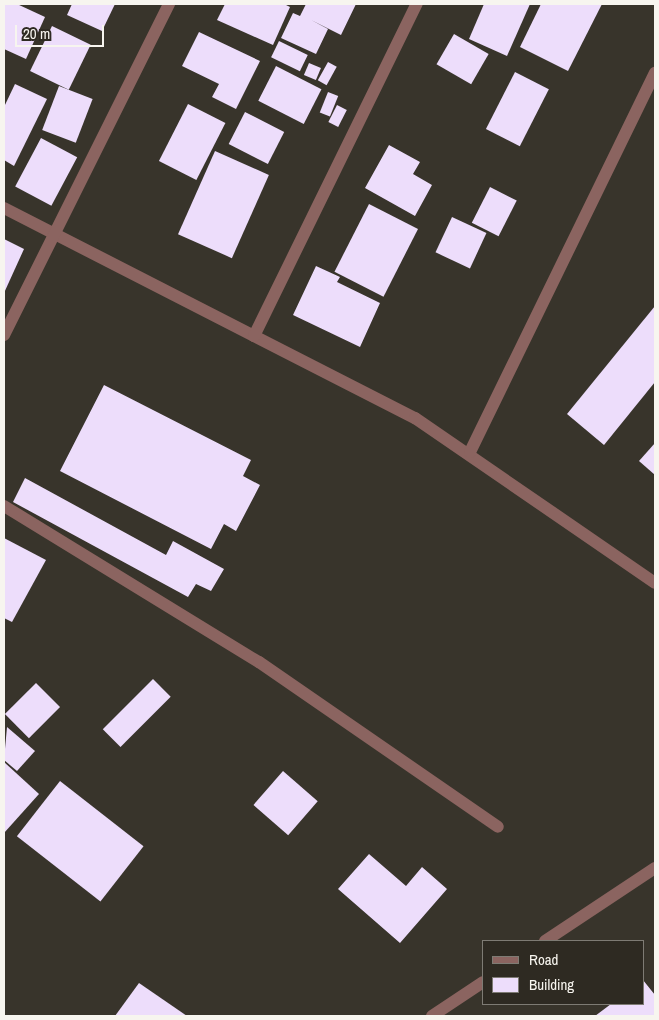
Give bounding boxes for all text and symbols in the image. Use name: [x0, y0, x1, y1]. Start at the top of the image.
scale bar: [18, 15, 106, 47]
text: 20 m: [23, 23, 50, 44]
legend: [482, 940, 644, 1005]
text: Road: [529, 949, 558, 970]
text: Building: [529, 974, 574, 995]

